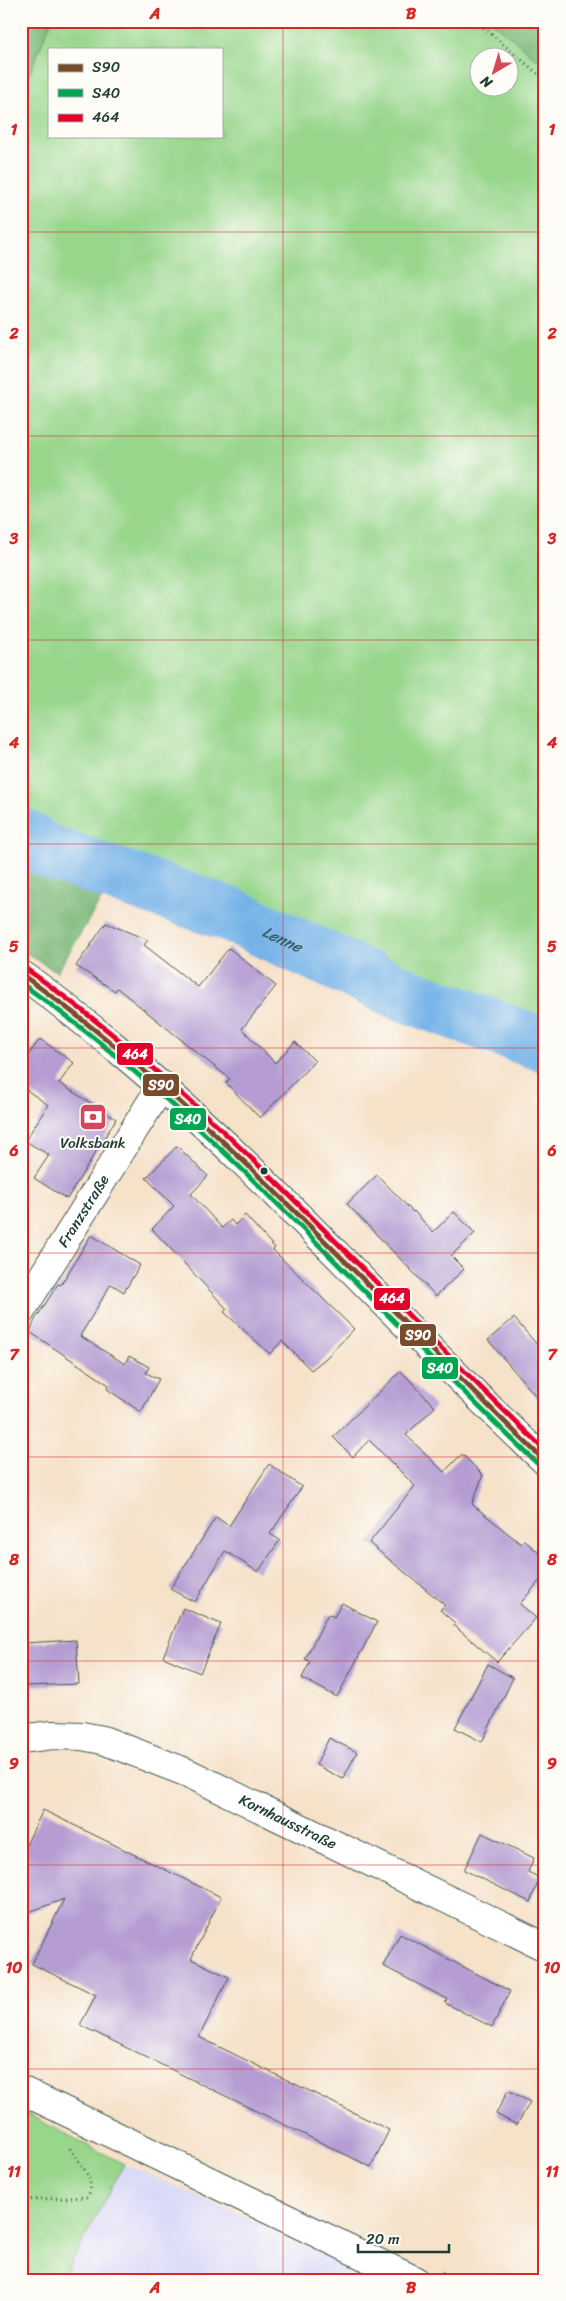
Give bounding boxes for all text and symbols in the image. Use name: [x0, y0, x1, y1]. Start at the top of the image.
text: A: [149, 0, 160, 28]
text: B: [406, 0, 417, 28]
legend: [48, 48, 222, 138]
north arrow: [468, 48, 518, 98]
text: S90: [92, 54, 120, 80]
text: N: [475, 69, 499, 95]
text: S40: [92, 80, 120, 106]
text: 464: [92, 104, 119, 130]
text: 1: [11, 115, 18, 144]
text: 1: [549, 115, 556, 144]
text: 2: [8, 319, 19, 348]
text: 2: [546, 319, 557, 348]
text: 3: [9, 524, 19, 553]
text: 3: [547, 524, 557, 553]
text: 4: [8, 728, 19, 757]
text: 4: [546, 728, 557, 757]
water label: Lenne: [257, 917, 309, 962]
text: 5: [9, 932, 19, 961]
text: 5: [547, 932, 557, 961]
line badge: 464: [116, 1042, 154, 1066]
text: 464: [121, 1042, 148, 1067]
line badge: S90: [142, 1073, 180, 1097]
text: S90: [147, 1073, 174, 1098]
bank icon: Volksbank: [78, 1102, 108, 1132]
line badge: S40: [169, 1107, 207, 1131]
text: S40: [174, 1107, 201, 1132]
place label: Volksbank: [60, 1130, 126, 1156]
text: 6: [8, 1136, 19, 1165]
text: 6: [546, 1136, 557, 1165]
unlabelled marker: [259, 1166, 269, 1176]
street label: Franzstraße: [51, 1169, 116, 1252]
text: 464: [378, 1286, 405, 1311]
line badge: 464: [373, 1287, 411, 1311]
line badge: S90: [399, 1323, 437, 1347]
text: S90: [404, 1323, 431, 1348]
text: 7: [9, 1340, 20, 1369]
text: 7: [547, 1340, 558, 1369]
line badge: S40: [421, 1356, 459, 1380]
text: S40: [426, 1356, 453, 1381]
text: 8: [8, 1545, 19, 1574]
text: 8: [546, 1545, 557, 1574]
text: 9: [9, 1749, 19, 1778]
text: 9: [547, 1749, 557, 1778]
street label: Kornhausstraße: [235, 1787, 342, 1857]
text: 10: [6, 1953, 22, 1982]
text: 10: [544, 1953, 560, 1982]
text: 11: [7, 2157, 21, 2186]
text: 11: [545, 2157, 559, 2186]
scale bar: [358, 2221, 450, 2253]
text: 20 m: [366, 2226, 400, 2252]
text: A: [149, 2273, 160, 2301]
text: B: [406, 2273, 417, 2301]

